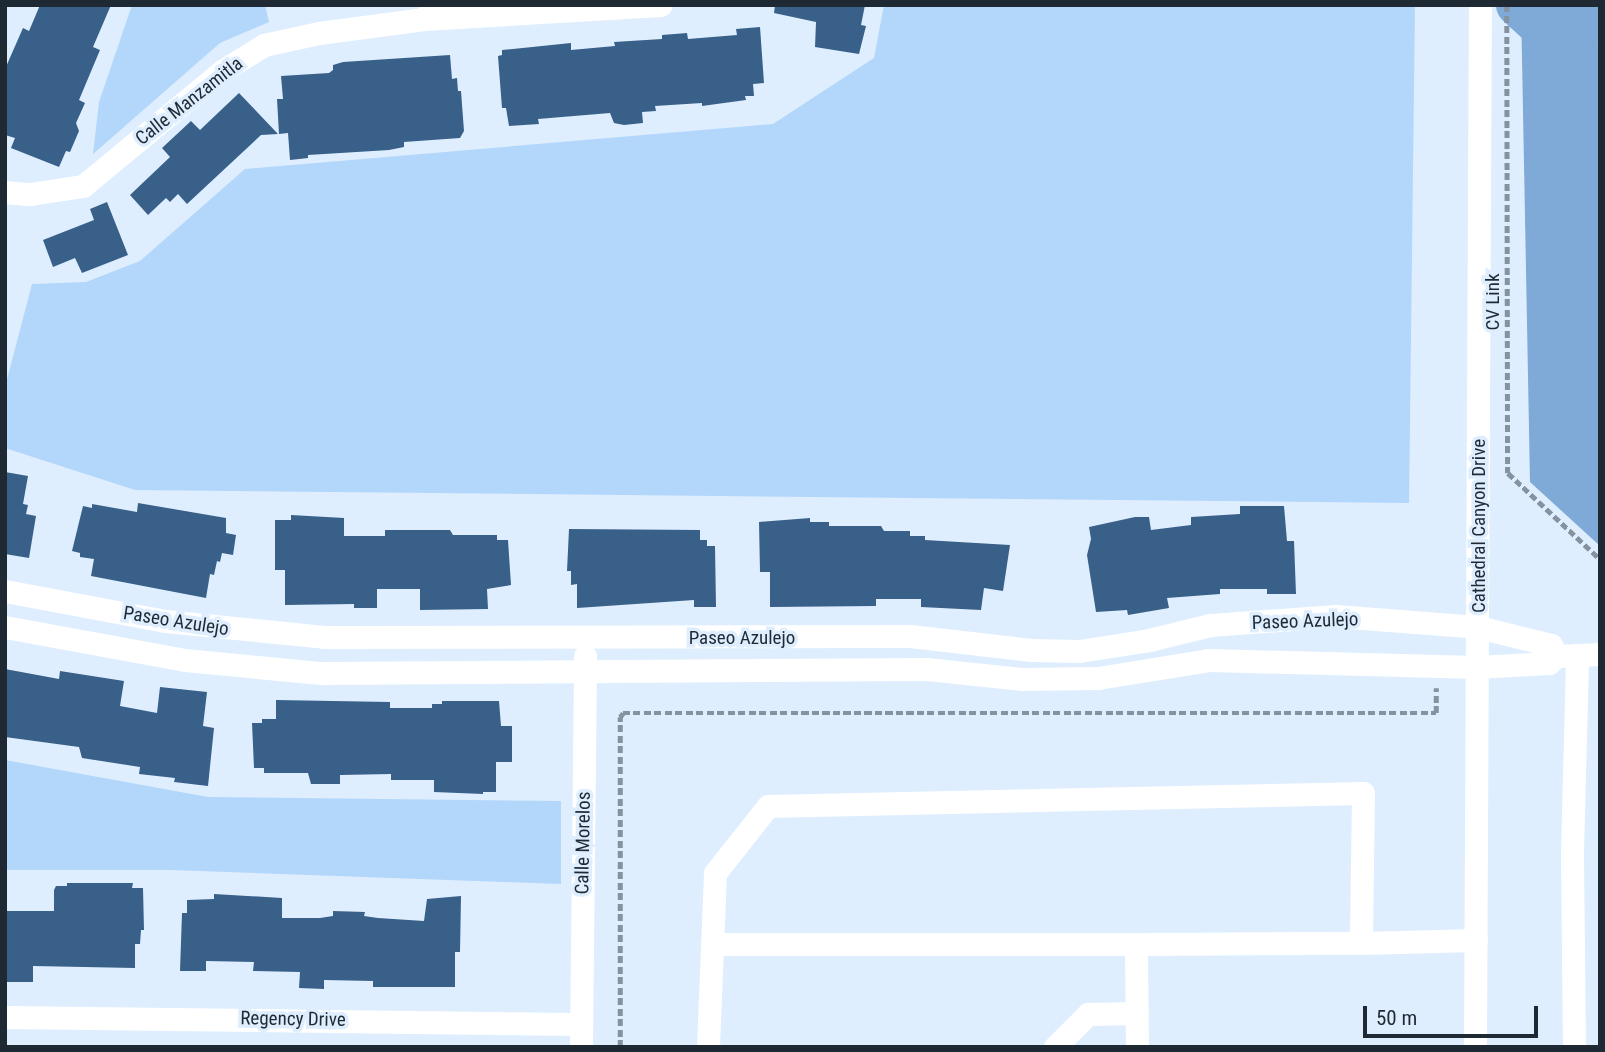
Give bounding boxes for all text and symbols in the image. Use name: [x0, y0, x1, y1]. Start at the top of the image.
street label: Calle Manzamitla: [131, 52, 247, 150]
street label: CV Link: [1482, 274, 1504, 330]
street label: Cathedral Canyon Drive: [1468, 439, 1490, 613]
street label: Paseo Azulejo: [122, 601, 230, 641]
street label: Paseo Azulejo: [1251, 608, 1359, 634]
street label: Paseo Azulejo: [689, 627, 795, 649]
street label: Calle Morelos: [571, 791, 595, 895]
scale bar: [1367, 992, 1542, 1036]
text: 50 m: [1376, 1006, 1417, 1030]
street label: Regency Drive: [240, 1007, 346, 1031]

